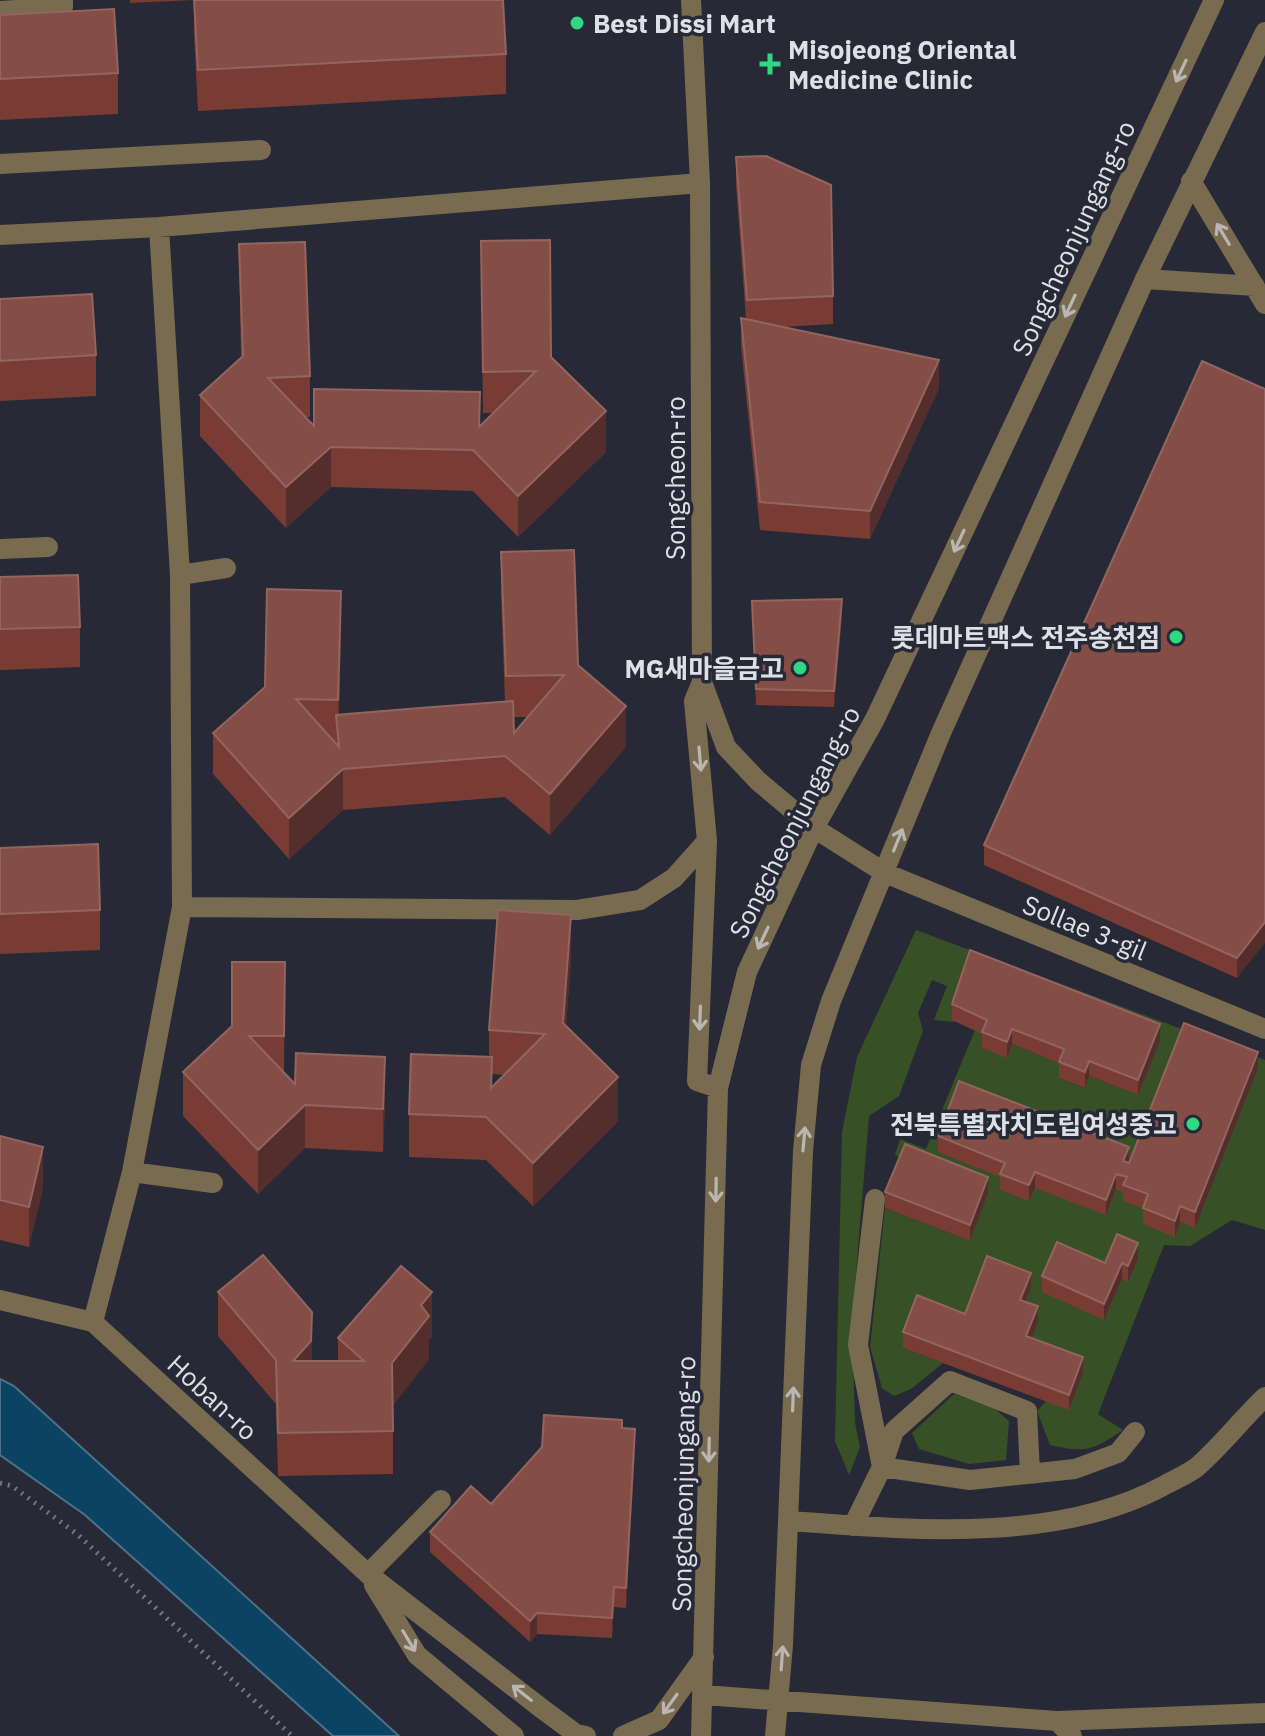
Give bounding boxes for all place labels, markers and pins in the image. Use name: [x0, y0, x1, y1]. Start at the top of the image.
place label: Best Dissi Mart: [593, 6, 776, 40]
marker: Best Dissi Mart: [568, 14, 586, 32]
place label: Misojeong Oriental Medicine Clinic: [788, 32, 1017, 96]
marker: Misojeong Oriental Medicine Clinic: [759, 53, 781, 75]
place label: 롯데마트맥스 전주송천점: [891, 620, 1160, 654]
marker: 롯데마트맥스 전주송천점: [1167, 628, 1185, 646]
place label: MG새마을금고: [624, 651, 784, 685]
marker: MG새마을금고: [791, 659, 809, 677]
place label: 전북특별자치도립여성중고: [890, 1107, 1177, 1141]
marker: 전북특별자치도립여성중고: [1184, 1115, 1202, 1133]

